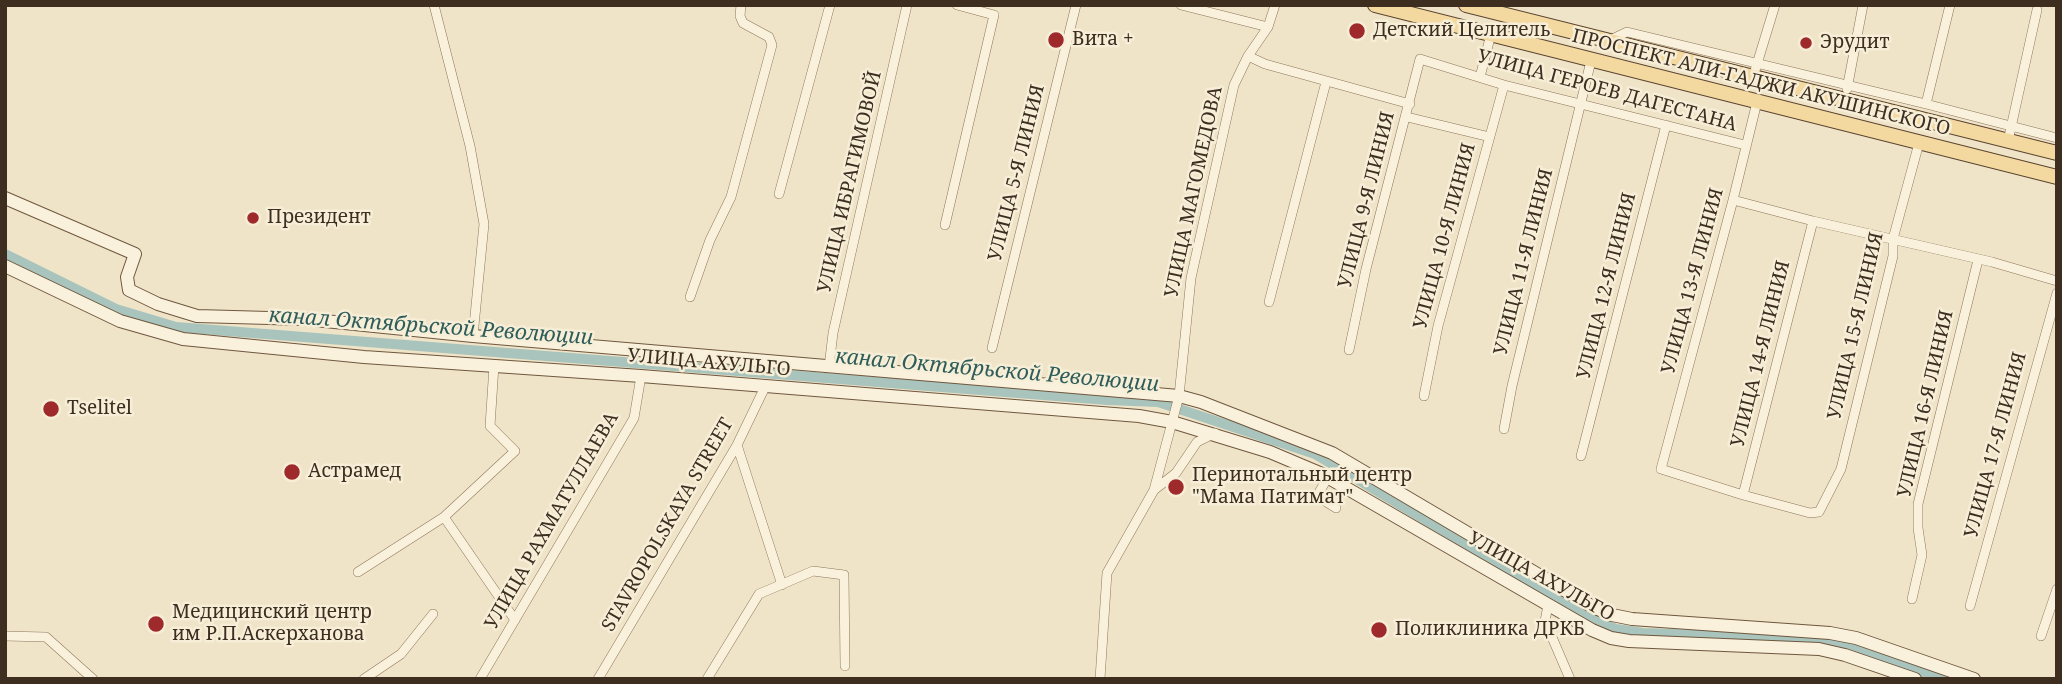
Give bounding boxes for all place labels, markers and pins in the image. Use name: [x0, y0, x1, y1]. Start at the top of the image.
place label: Детский Целитель: [1373, 20, 1550, 42]
marker: Детский Целитель: [1347, 21, 1367, 41]
place label: Вита +: [1072, 29, 1134, 51]
marker: Вита +: [1046, 30, 1066, 50]
place label: Эрудит: [1820, 32, 1889, 54]
marker: Эрудит: [1798, 35, 1814, 51]
place label: Президент: [267, 207, 371, 229]
marker: Президент: [245, 210, 261, 226]
place label: Tselitel: [67, 398, 132, 420]
marker: Tselitel: [41, 399, 61, 419]
place label: Астрамед: [308, 461, 401, 483]
marker: Астрамед: [282, 462, 302, 482]
place label: Перинотальный центр "Мама Патимат": [1192, 465, 1412, 509]
marker: Перинотальный центр "Мама Патимат": [1166, 477, 1186, 497]
place label: Медицинский центр им Р.П.Аскерханова: [172, 602, 372, 646]
marker: Медицинский центр им Р.П.Аскерханова: [146, 614, 166, 634]
place label: Поликлиника ДРКБ: [1395, 619, 1585, 641]
marker: Поликлиника ДРКБ: [1369, 620, 1389, 640]

